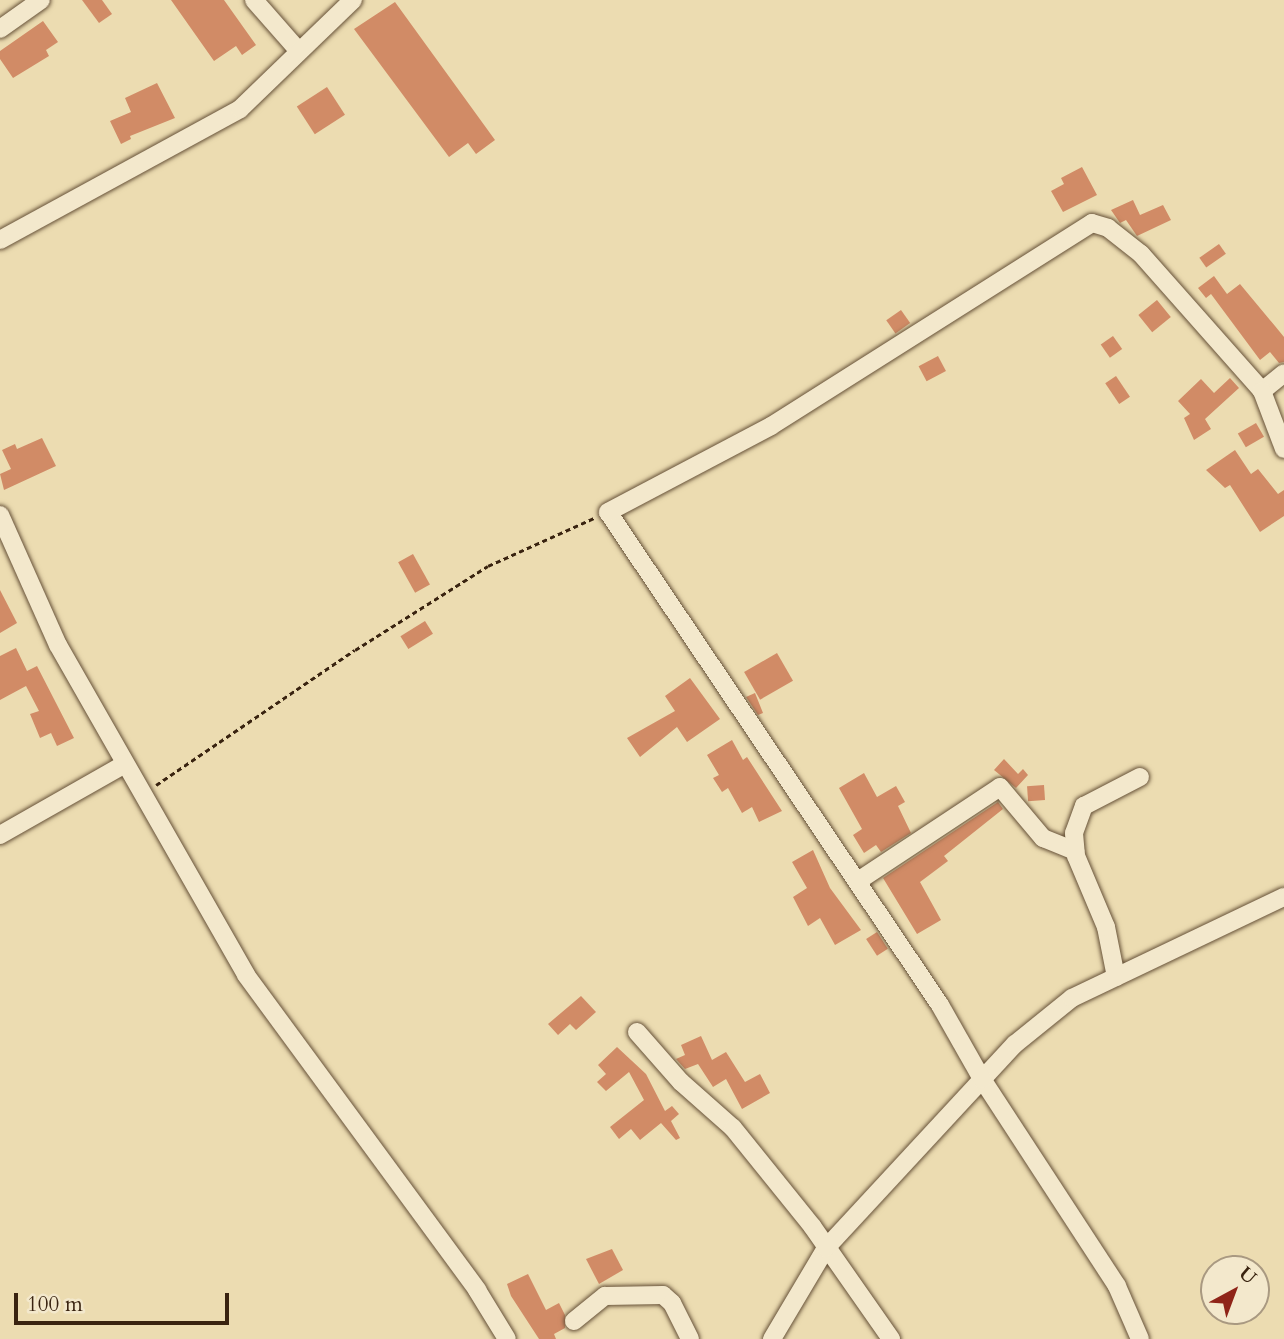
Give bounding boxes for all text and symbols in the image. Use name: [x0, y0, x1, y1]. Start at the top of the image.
north arrow: [1200, 1255, 1270, 1325]
text: U: [1233, 1261, 1262, 1291]
scale bar: [18, 1280, 233, 1324]
text: 100 m: [27, 1290, 83, 1319]

